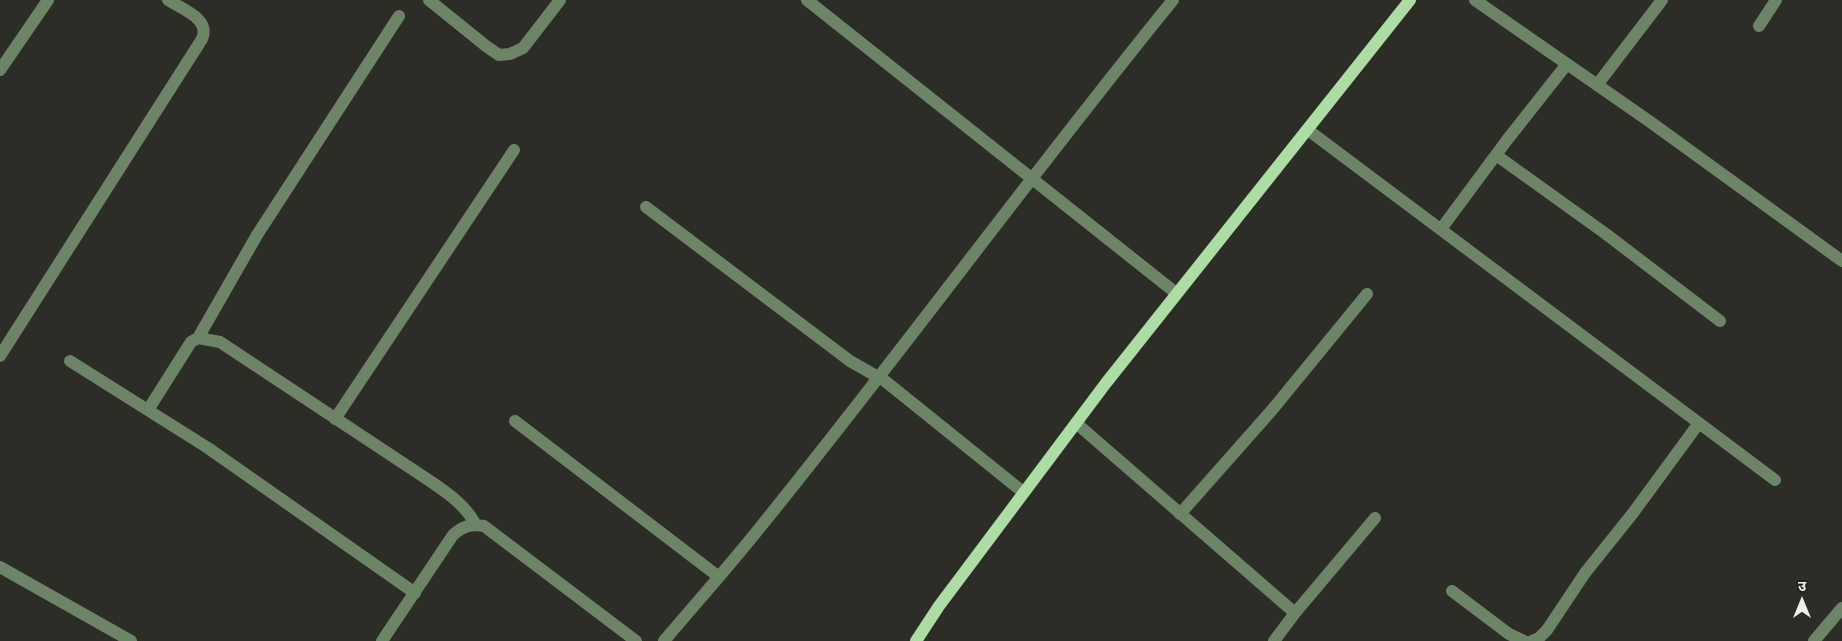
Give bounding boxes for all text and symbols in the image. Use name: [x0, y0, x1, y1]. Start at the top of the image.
north arrow: [1777, 576, 1827, 626]
text: उ: [1798, 578, 1806, 594]

